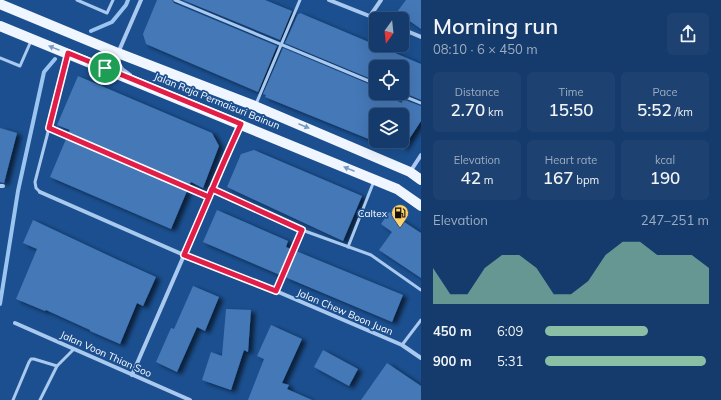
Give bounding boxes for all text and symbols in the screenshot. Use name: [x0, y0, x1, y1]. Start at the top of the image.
north arrow: [369, 12, 409, 52]
map controls: [369, 12, 409, 148]
text: Morning run: [433, 12, 558, 40]
button: share: [667, 13, 709, 55]
text: 08:10 · 6 × 450 m: [433, 41, 538, 57]
one-way arrow: [47, 44, 59, 50]
pin: [88, 51, 122, 85]
icon: arrive: [94, 57, 116, 79]
button: locate: [369, 60, 409, 100]
street label: Jalan Raja Permaisuri Bainun: [152, 70, 282, 132]
text: Distance: [455, 85, 499, 99]
text: Time: [559, 85, 583, 99]
text: Pace: [653, 85, 677, 99]
text: 2.70: [451, 99, 485, 120]
text: 15:50: [549, 99, 593, 120]
text: 5:52: [637, 99, 672, 120]
text: km: [485, 105, 503, 119]
text: /km: [672, 105, 693, 119]
button: layers: [369, 108, 409, 148]
one-way arrow: [298, 124, 310, 130]
text: Elevation: [454, 153, 500, 167]
text: Heart rate: [545, 153, 597, 167]
text: kcal: [655, 153, 675, 167]
one-way arrow: [344, 166, 355, 172]
text: 42: [461, 167, 481, 188]
text: 167: [543, 167, 573, 188]
text: 190: [650, 167, 680, 188]
text: m: [481, 173, 493, 187]
text: bpm: [573, 173, 599, 187]
fuel station icon: Caltex: [390, 203, 410, 228]
place label: Caltex: [358, 207, 388, 220]
text: Elevation: [433, 212, 488, 228]
text: 247–251 m: [641, 212, 709, 228]
street label: Jalan Chew Boon Juan: [295, 286, 395, 338]
text: 450 m: [433, 323, 472, 339]
text: 6:09: [497, 323, 523, 339]
street label: Jalan Voon Thian Soo: [58, 328, 154, 380]
text: 900 m: [433, 353, 472, 369]
text: 5:31: [497, 353, 523, 369]

